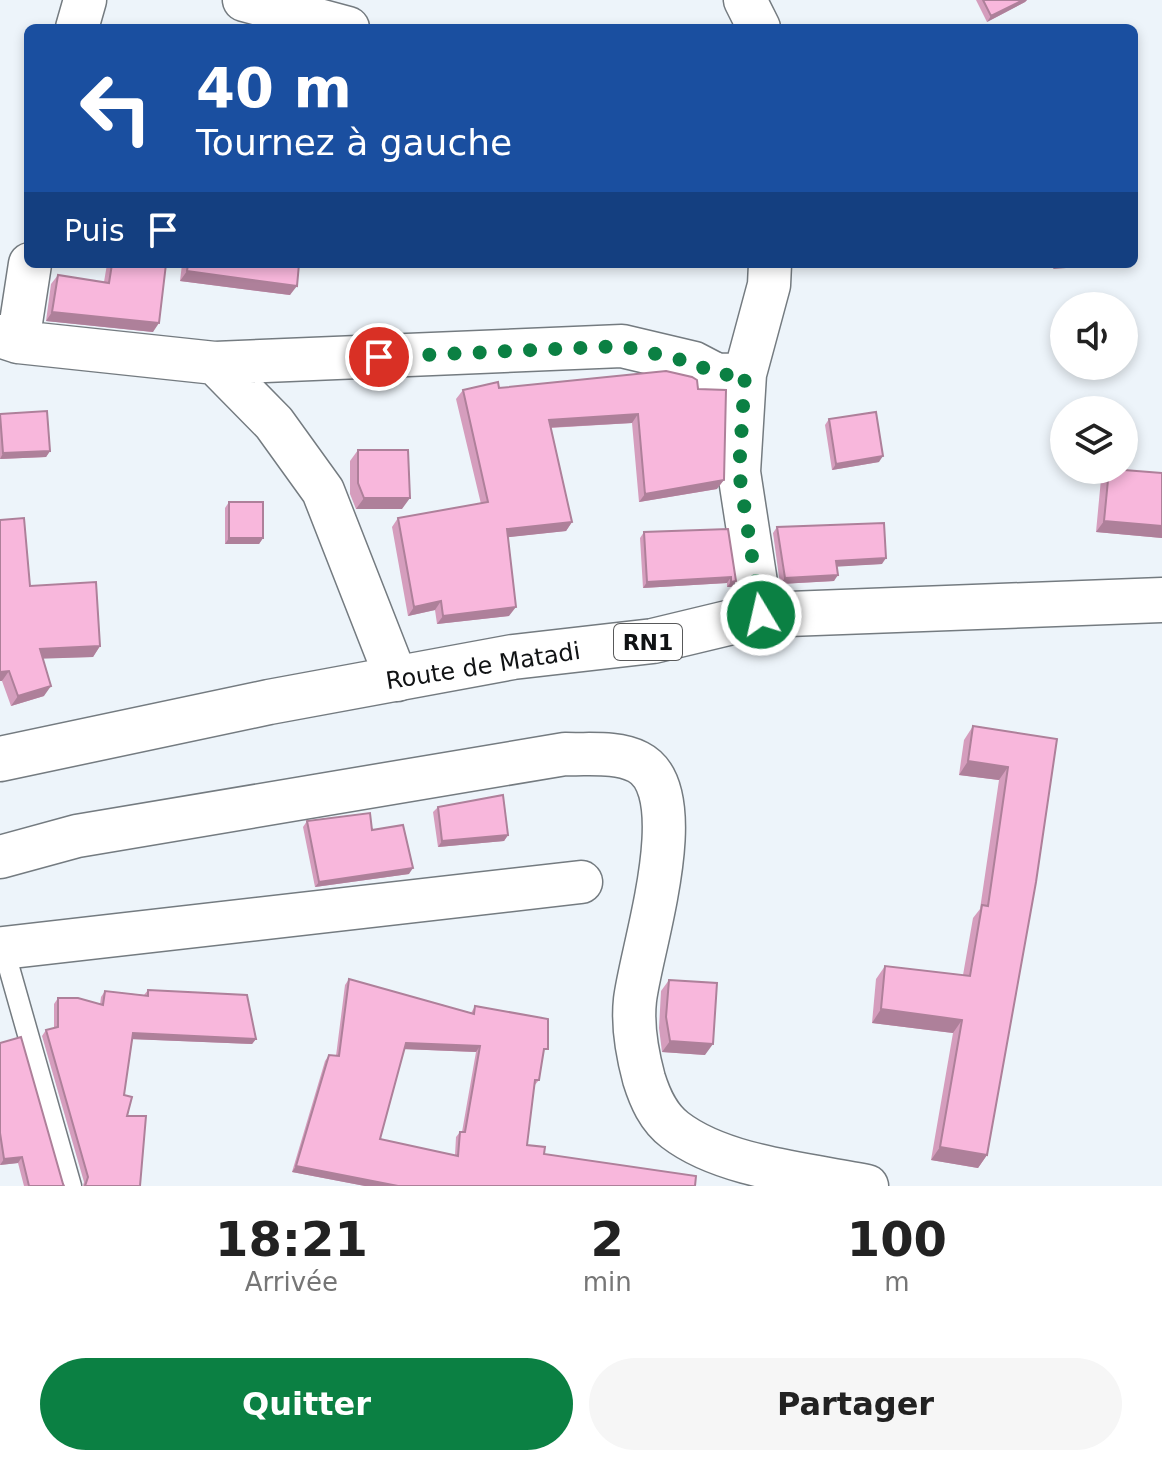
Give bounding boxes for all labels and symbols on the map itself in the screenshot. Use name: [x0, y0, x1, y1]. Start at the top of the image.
pin: [345, 323, 413, 391]
position arrow: [719, 573, 803, 657]
road number: RN1: [614, 624, 682, 660]
street label: Route de Matadi: [384, 637, 582, 695]

